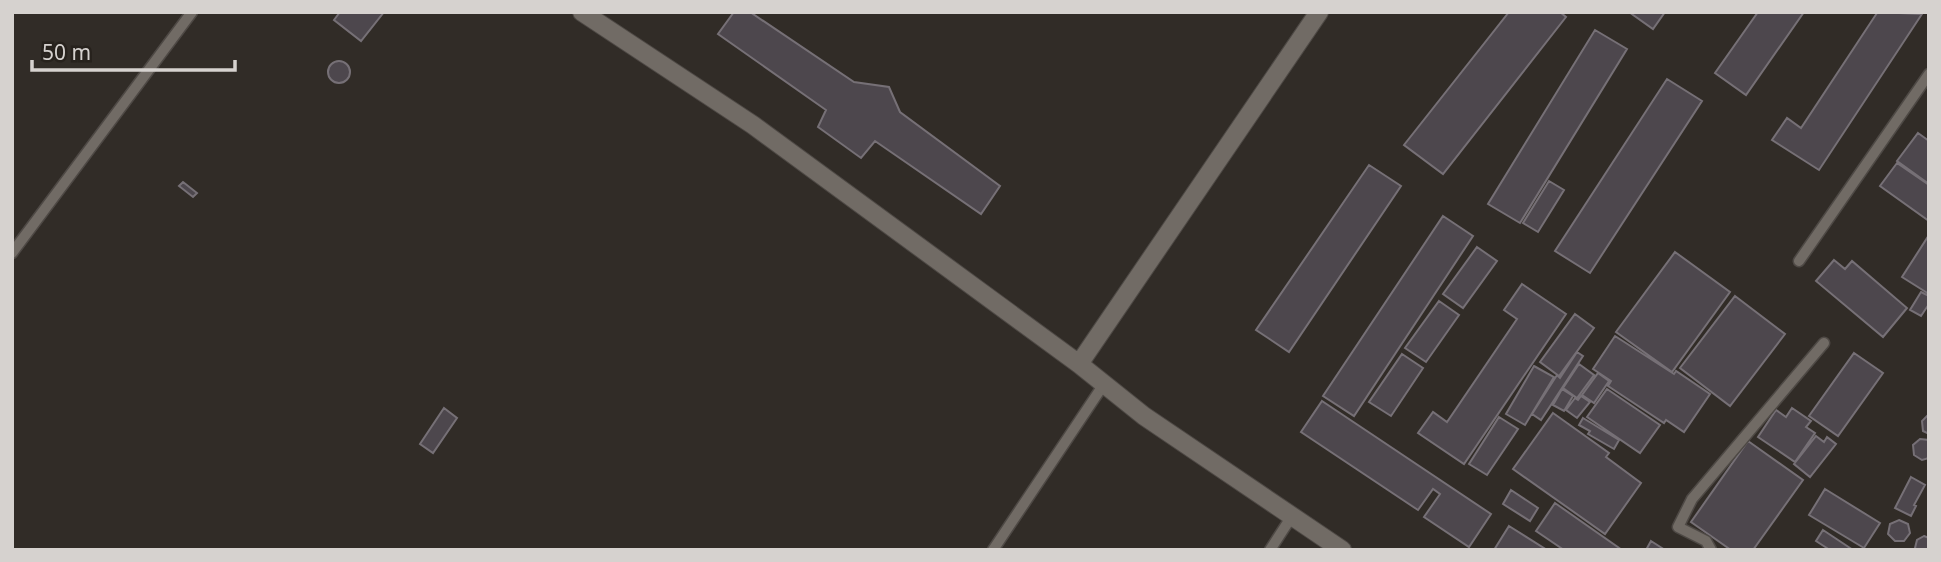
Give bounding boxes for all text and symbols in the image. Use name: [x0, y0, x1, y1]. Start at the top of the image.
scale bar: [32, 28, 234, 72]
text: 50 m: [42, 38, 91, 66]

